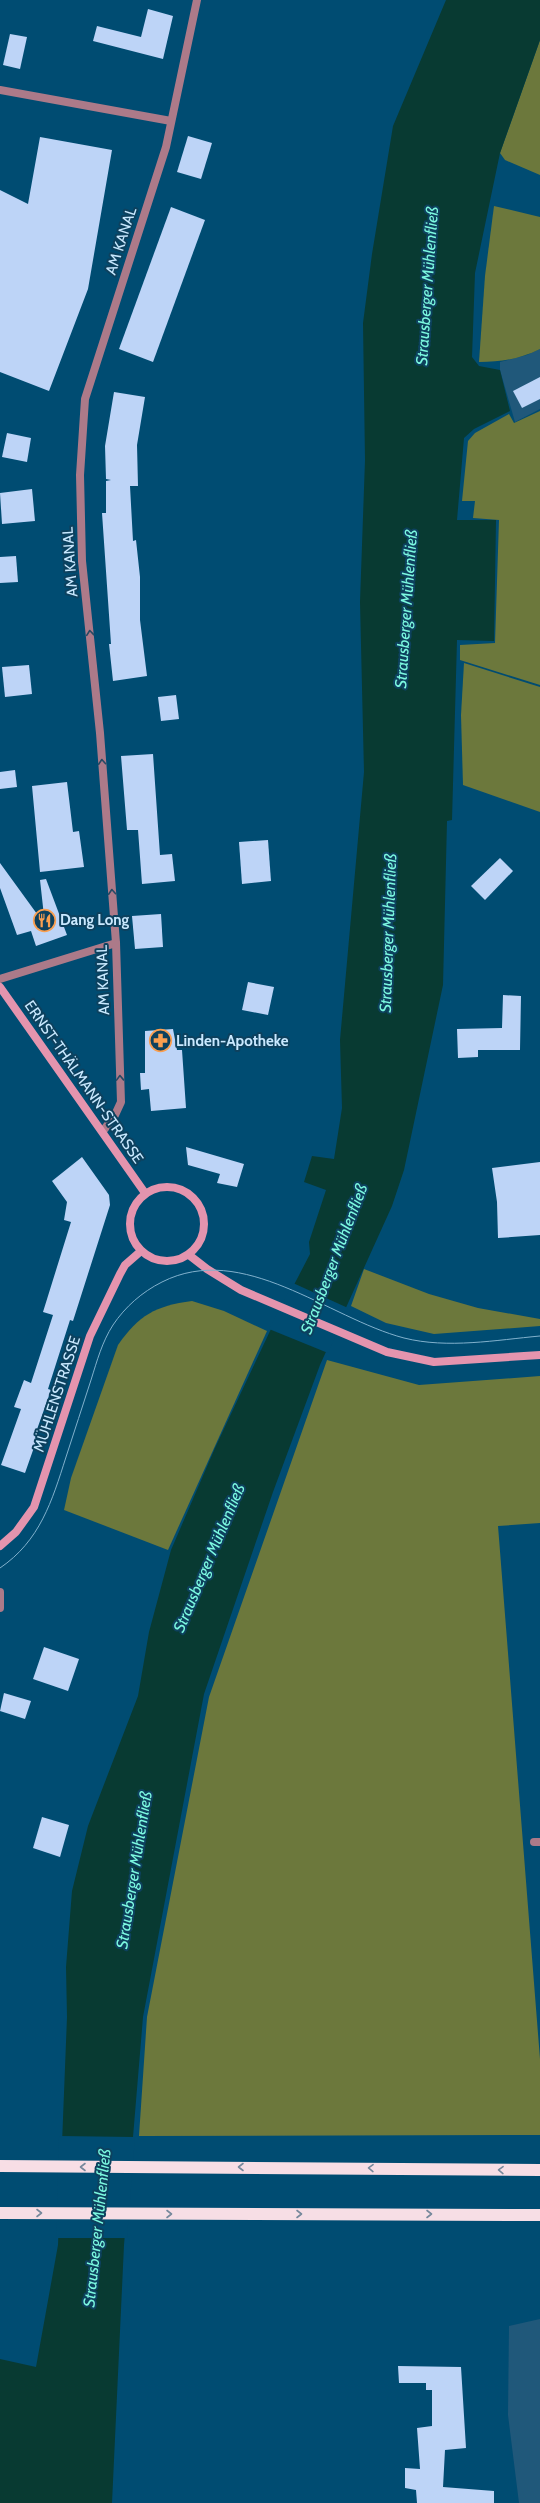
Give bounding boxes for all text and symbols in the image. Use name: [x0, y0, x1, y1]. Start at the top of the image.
street label: AM KANAL: [102, 205, 140, 277]
water label: Strausberger Mühlenfließ: [412, 206, 442, 366]
street label: AM KANAL: [59, 526, 81, 597]
water label: Strausberger Mühlenfließ: [391, 529, 421, 689]
one-way arrow: [85, 630, 94, 636]
one-way arrow: [98, 759, 107, 765]
water label: Strausberger Mühlenfließ: [376, 853, 400, 1013]
one-way arrow: [108, 889, 117, 895]
restaurant icon: Dang Long: [31, 907, 57, 933]
place label: Dang Long: [60, 911, 130, 929]
street label: AM KANAL: [93, 944, 113, 1015]
street label: ERNST-THÄLMANN-STRASSE: [21, 997, 147, 1167]
pharmacy icon: Linden-Apotheke: [147, 1028, 173, 1054]
place label: Linden-Apotheke: [176, 1032, 289, 1050]
one-way arrow: [116, 1075, 124, 1081]
water label: Strausberger Mühlenfließ: [297, 1181, 371, 1337]
street label: MÜHLENSTRASSE: [30, 1334, 84, 1454]
water label: Strausberger Mühlenfließ: [169, 1481, 249, 1635]
water label: Strausberger Mühlenfließ: [112, 1790, 156, 1950]
water label: Strausberger Mühlenfließ: [79, 2148, 115, 2308]
one-way arrow: [80, 2163, 86, 2171]
one-way arrow: [238, 2163, 244, 2171]
one-way arrow: [368, 2164, 374, 2172]
one-way arrow: [498, 2166, 504, 2174]
one-way arrow: [36, 2209, 42, 2217]
one-way arrow: [166, 2210, 172, 2218]
one-way arrow: [296, 2210, 302, 2218]
one-way arrow: [426, 2210, 432, 2218]

